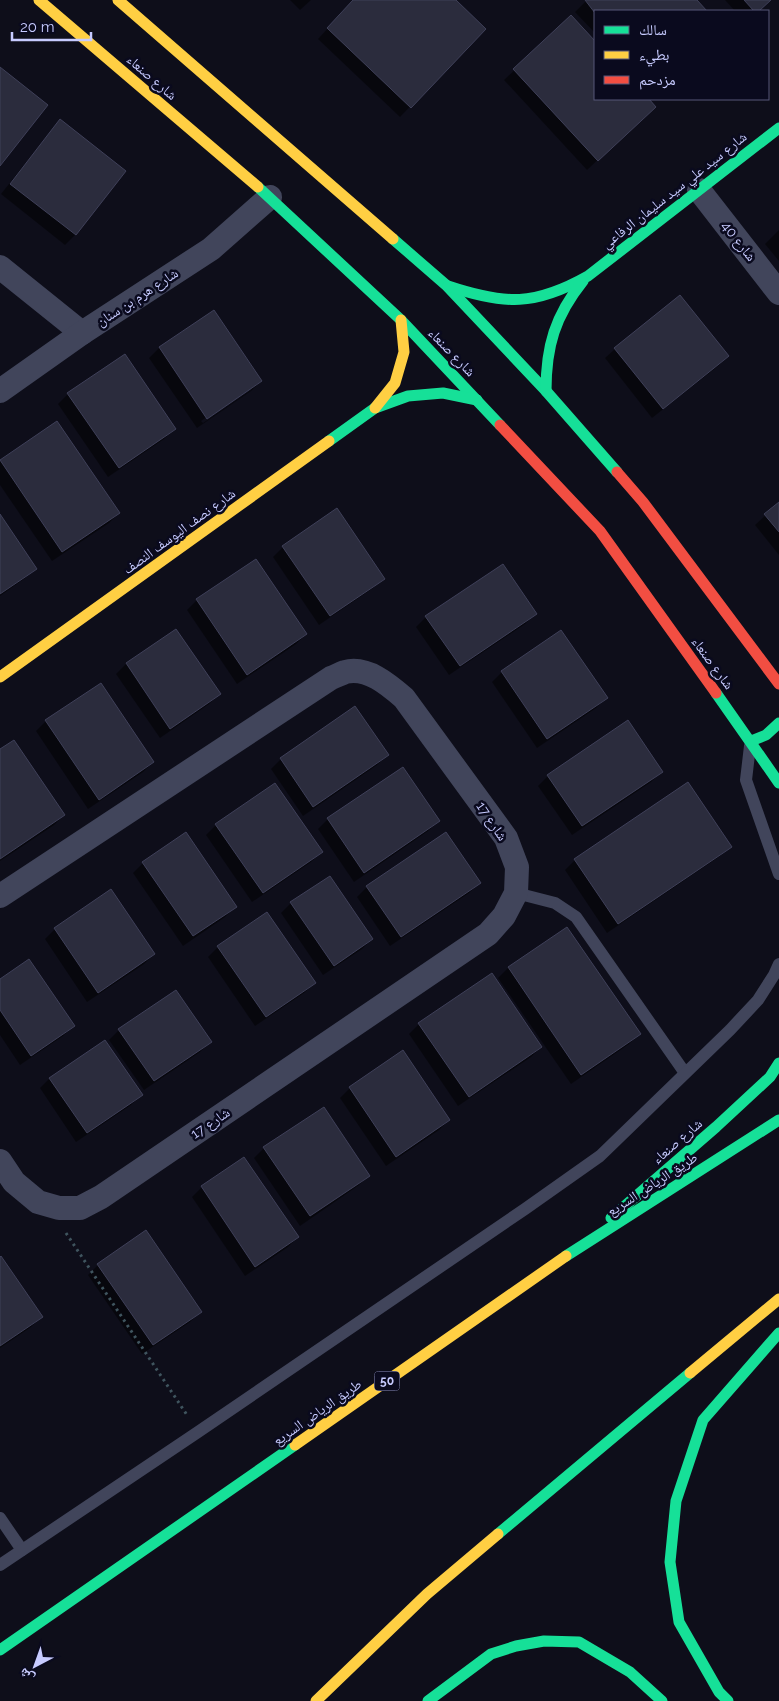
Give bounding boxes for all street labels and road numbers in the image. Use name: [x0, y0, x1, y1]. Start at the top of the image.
street label: شارع صنعاء: [123, 51, 180, 104]
street label: شارع سيد علي سيد سليمان الرفاعي: [598, 128, 752, 254]
street label: شارع 40: [717, 218, 760, 265]
street label: شارع هرم بن سنان: [93, 265, 182, 331]
street label: شارع صنعاء: [424, 325, 479, 381]
street label: شارع نصف اليوسف النصف: [120, 485, 239, 579]
street label: شارع صنعاء: [687, 634, 737, 693]
street label: شارع 17: [472, 798, 511, 845]
street label: شارع 17: [187, 1104, 234, 1143]
street label: شارع صنعاء: [649, 1115, 706, 1168]
street label: طريق الرياض السريع: [604, 1149, 701, 1221]
road number: 50: [374, 1372, 400, 1390]
street label: طريق الرياض السريع: [270, 1376, 365, 1450]

